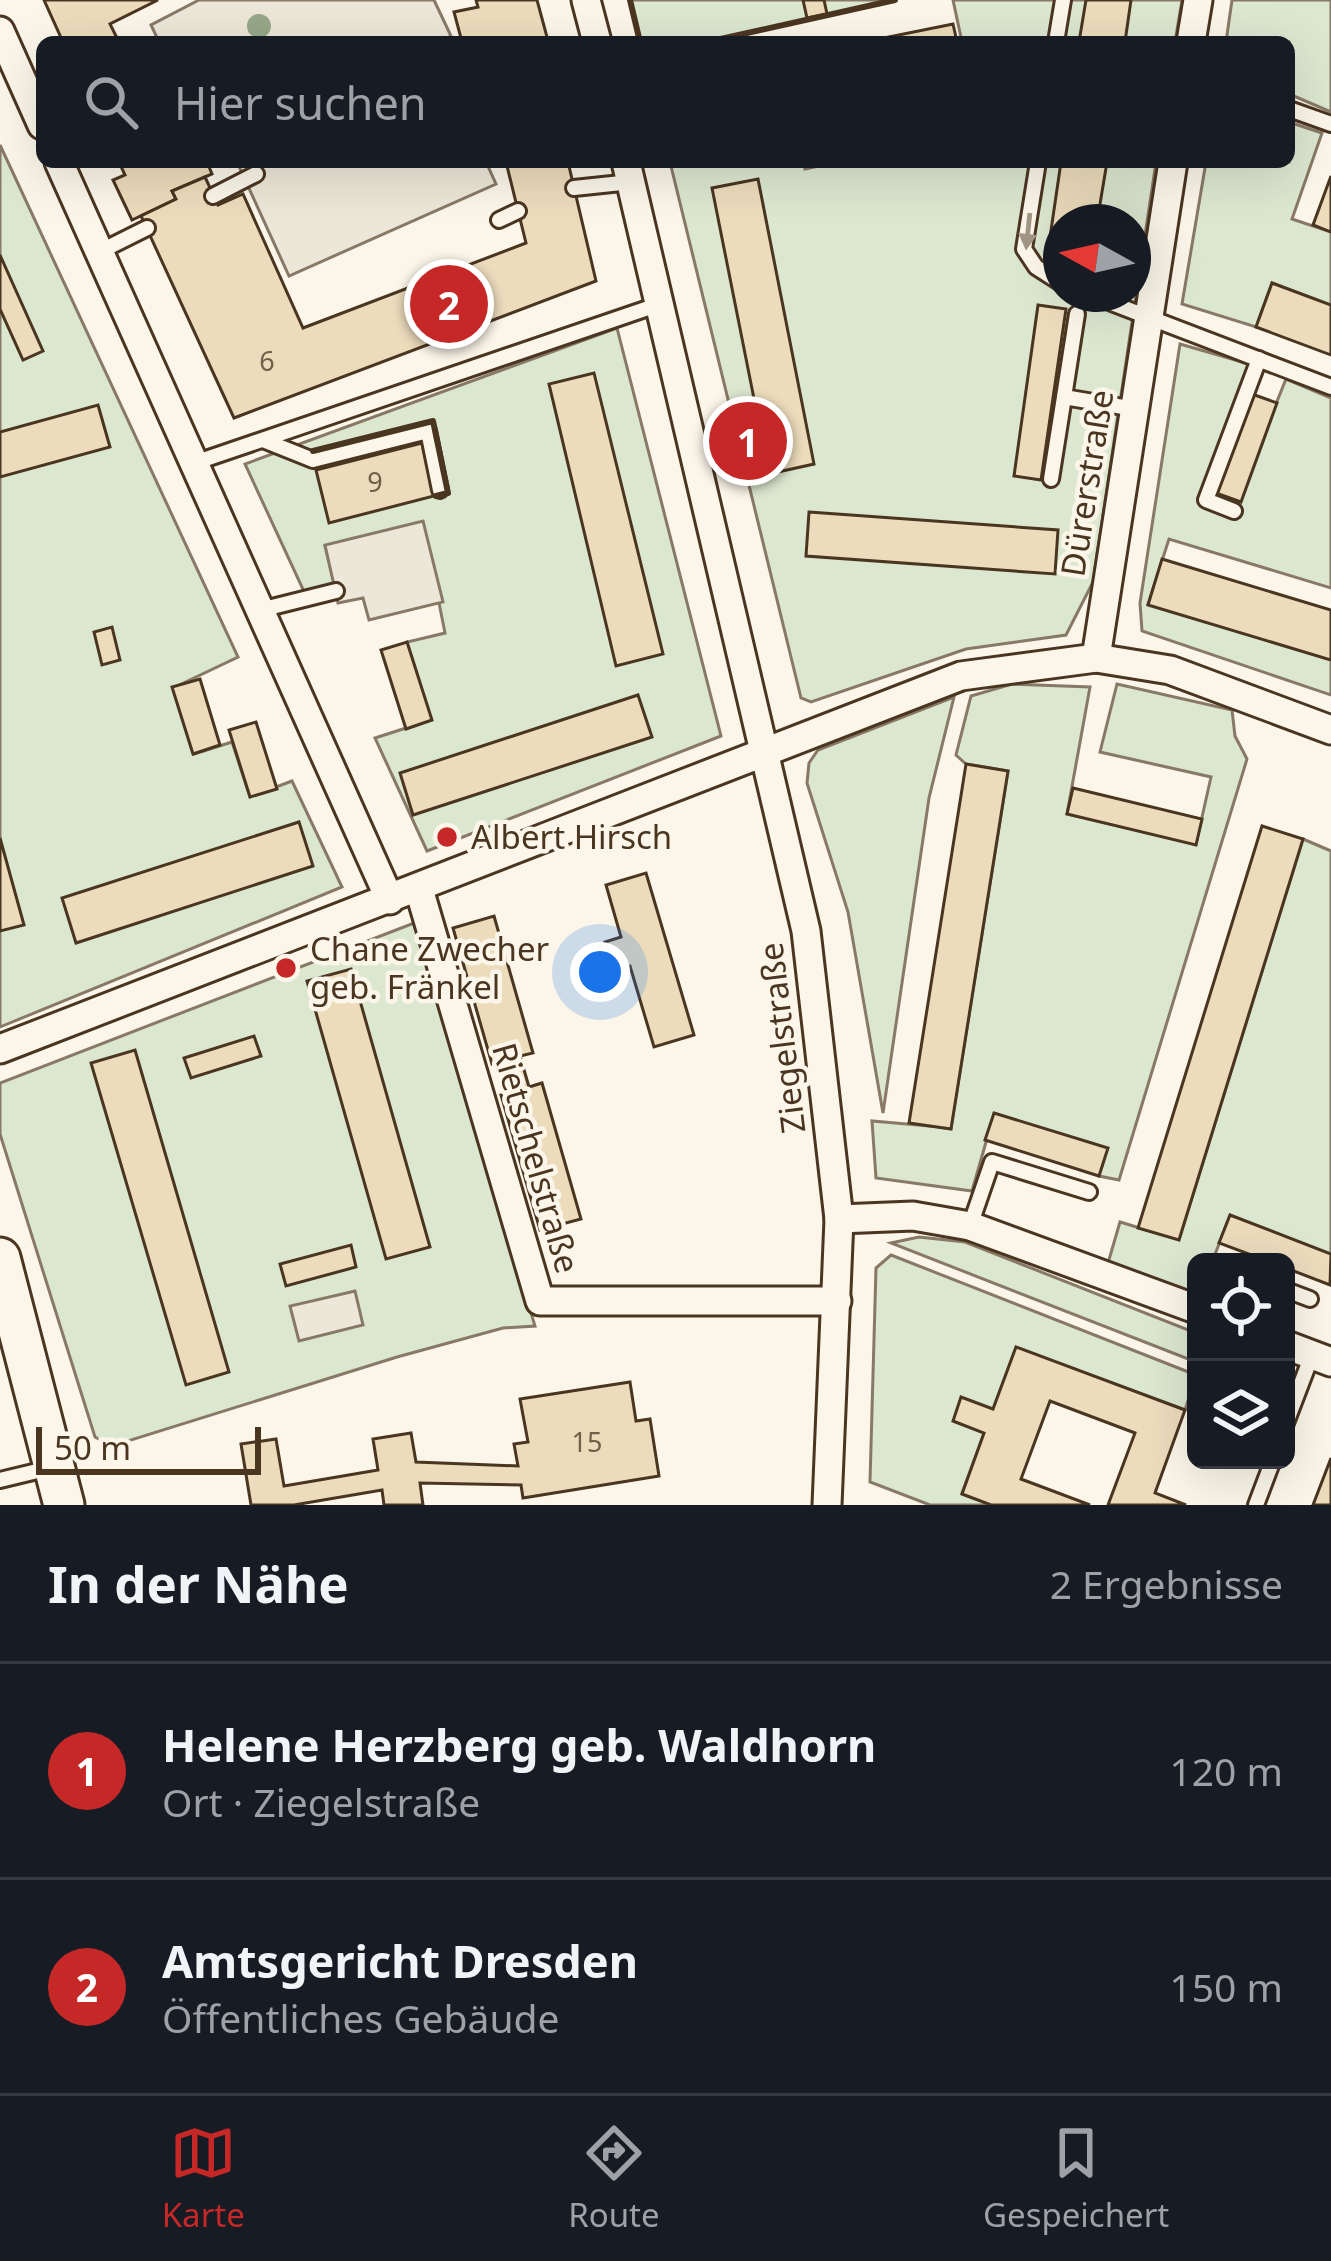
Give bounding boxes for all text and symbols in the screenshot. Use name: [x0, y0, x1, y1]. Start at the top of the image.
search box: [36, 36, 1295, 168]
icon: search: [78, 69, 144, 135]
text: Hier suchen: [174, 72, 427, 133]
north arrow: [1043, 204, 1151, 312]
one-way arrow: [1018, 212, 1037, 250]
pin: 2: [410, 259, 488, 349]
house number: 6: [259, 342, 275, 379]
street label: Dürerstraße: [1050, 386, 1123, 579]
pin: 1: [709, 396, 787, 486]
house number: 9: [367, 463, 383, 500]
place label: Albert Hirsch: [471, 814, 672, 859]
marker: Albert Hirsch: [434, 824, 460, 850]
place label: Chane Zwecher geb. Fränkel: [310, 926, 550, 1009]
street label: Ziegelstraße: [747, 940, 816, 1136]
your location: [570, 942, 630, 1002]
marker: Chane Zwecher geb. Fränkel: [273, 955, 299, 981]
street label: Rietschelstraße: [482, 1038, 591, 1278]
map controls: [1187, 1253, 1295, 1469]
button: locate: [1187, 1253, 1295, 1361]
button: layers: [1187, 1361, 1295, 1469]
scale bar: [36, 1421, 261, 1474]
house number: 15: [572, 1423, 602, 1460]
text: 50 m: [54, 1425, 131, 1470]
text: In der Nähe: [48, 1548, 349, 1618]
text: 2 Ergebnisse: [1050, 1557, 1283, 1610]
text: Helene Herzberg geb. Waldhorn: [162, 1714, 876, 1775]
text: 1: [76, 1744, 98, 1797]
text: 120 m: [1169, 1744, 1283, 1797]
text: Ort · Ziegelstraße: [162, 1775, 480, 1828]
text: Amtsgericht Dresden: [162, 1930, 638, 1991]
text: 2: [76, 1960, 98, 2013]
text: 150 m: [1169, 1960, 1283, 2013]
text: Öffentliches Gebäude: [162, 1991, 560, 2044]
tab: Karte: [162, 2120, 245, 2237]
tab: Route: [568, 2120, 660, 2237]
tab: Gespeichert: [983, 2120, 1169, 2237]

